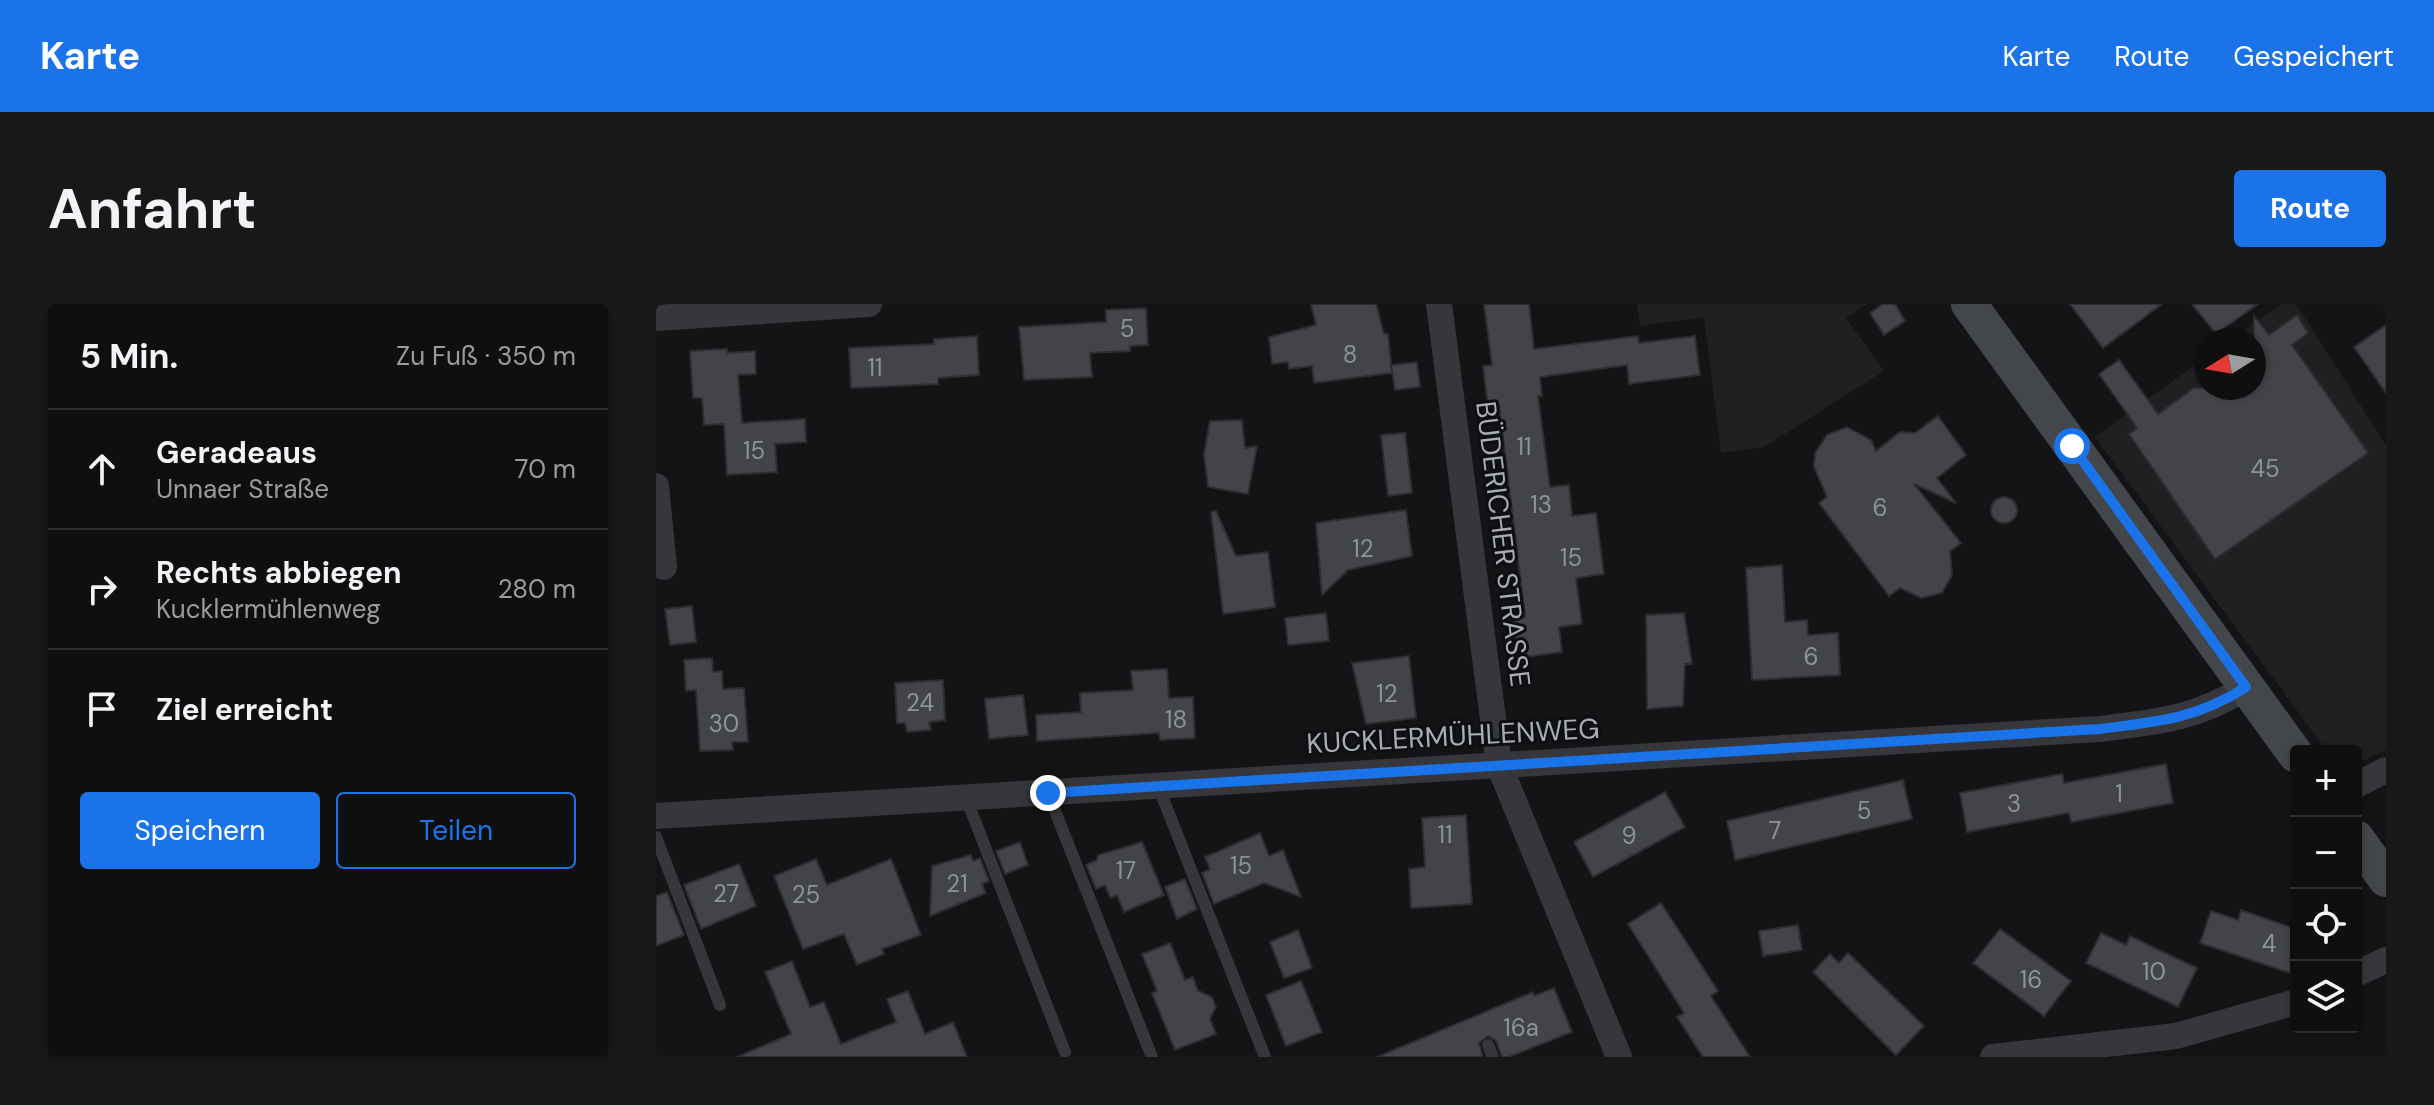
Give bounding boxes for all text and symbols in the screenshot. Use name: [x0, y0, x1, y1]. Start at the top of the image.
text: Karte: [40, 31, 140, 81]
text: Karte: [2003, 38, 2070, 75]
text: Route: [2114, 38, 2189, 75]
text: Gespeichert: [2233, 38, 2394, 75]
button: Route: [2234, 170, 2386, 247]
text: Anfahrt: [48, 172, 257, 245]
house number: 5: [1120, 313, 1134, 344]
north arrow: [2194, 328, 2266, 400]
text: 5 Min.: [80, 334, 178, 379]
text: Zu Fuß · 350 m: [396, 339, 576, 373]
house number: 8: [1343, 339, 1357, 370]
house number: 11: [868, 352, 882, 383]
street label: BÜDERICHER STRASSE: [1467, 399, 1539, 689]
route start: [2054, 428, 2090, 464]
house number: 11: [1517, 431, 1531, 462]
text: Geradeaus: [156, 433, 317, 472]
house number: 15: [743, 435, 765, 466]
icon: ahead: [80, 447, 124, 491]
text: 70 m: [515, 452, 576, 486]
house number: 45: [2250, 453, 2280, 484]
text: Unnaer Straße: [156, 472, 329, 506]
house number: 13: [1530, 489, 1552, 520]
house number: 6: [1872, 492, 1888, 523]
house number: 12: [1352, 533, 1374, 564]
house number: 15: [1560, 542, 1582, 573]
text: Rechts abbiegen: [156, 553, 401, 592]
icon: right: [80, 567, 124, 611]
text: 280 m: [498, 572, 576, 606]
text: Kucklermühlenweg: [156, 592, 381, 626]
house number: 6: [1803, 641, 1819, 672]
house number: 12: [1376, 678, 1398, 709]
icon: arrive: [80, 687, 124, 731]
house number: 24: [906, 687, 934, 718]
text: Ziel erreicht: [156, 690, 333, 729]
house number: 18: [1165, 704, 1187, 735]
house number: 30: [709, 708, 739, 739]
street label: KUCKLERMÜHLENWEG: [1306, 710, 1600, 762]
map controls: [2290, 745, 2362, 1033]
button: +: [2290, 745, 2362, 817]
route end: [1030, 775, 1066, 811]
house number: 1: [2115, 778, 2123, 809]
house number: 3: [2007, 788, 2021, 819]
button: Speichern: [80, 792, 320, 869]
button: Teilen: [336, 792, 576, 869]
house number: 5: [1857, 795, 1871, 826]
house number: 7: [1769, 815, 1781, 846]
button: −: [2290, 817, 2362, 889]
house number: 11: [1438, 819, 1452, 850]
house number: 9: [1621, 820, 1637, 851]
house number: 15: [1230, 850, 1252, 881]
house number: 17: [1116, 855, 1136, 886]
house number: 21: [946, 868, 968, 899]
house number: 27: [713, 878, 739, 909]
house number: 25: [792, 879, 820, 910]
button: locate: [2290, 889, 2362, 961]
house number: 4: [2262, 928, 2276, 959]
house number: 10: [2142, 956, 2166, 987]
button: layers: [2290, 961, 2362, 1033]
house number: 16: [2020, 964, 2042, 995]
house number: 16a: [1503, 1012, 1539, 1043]

